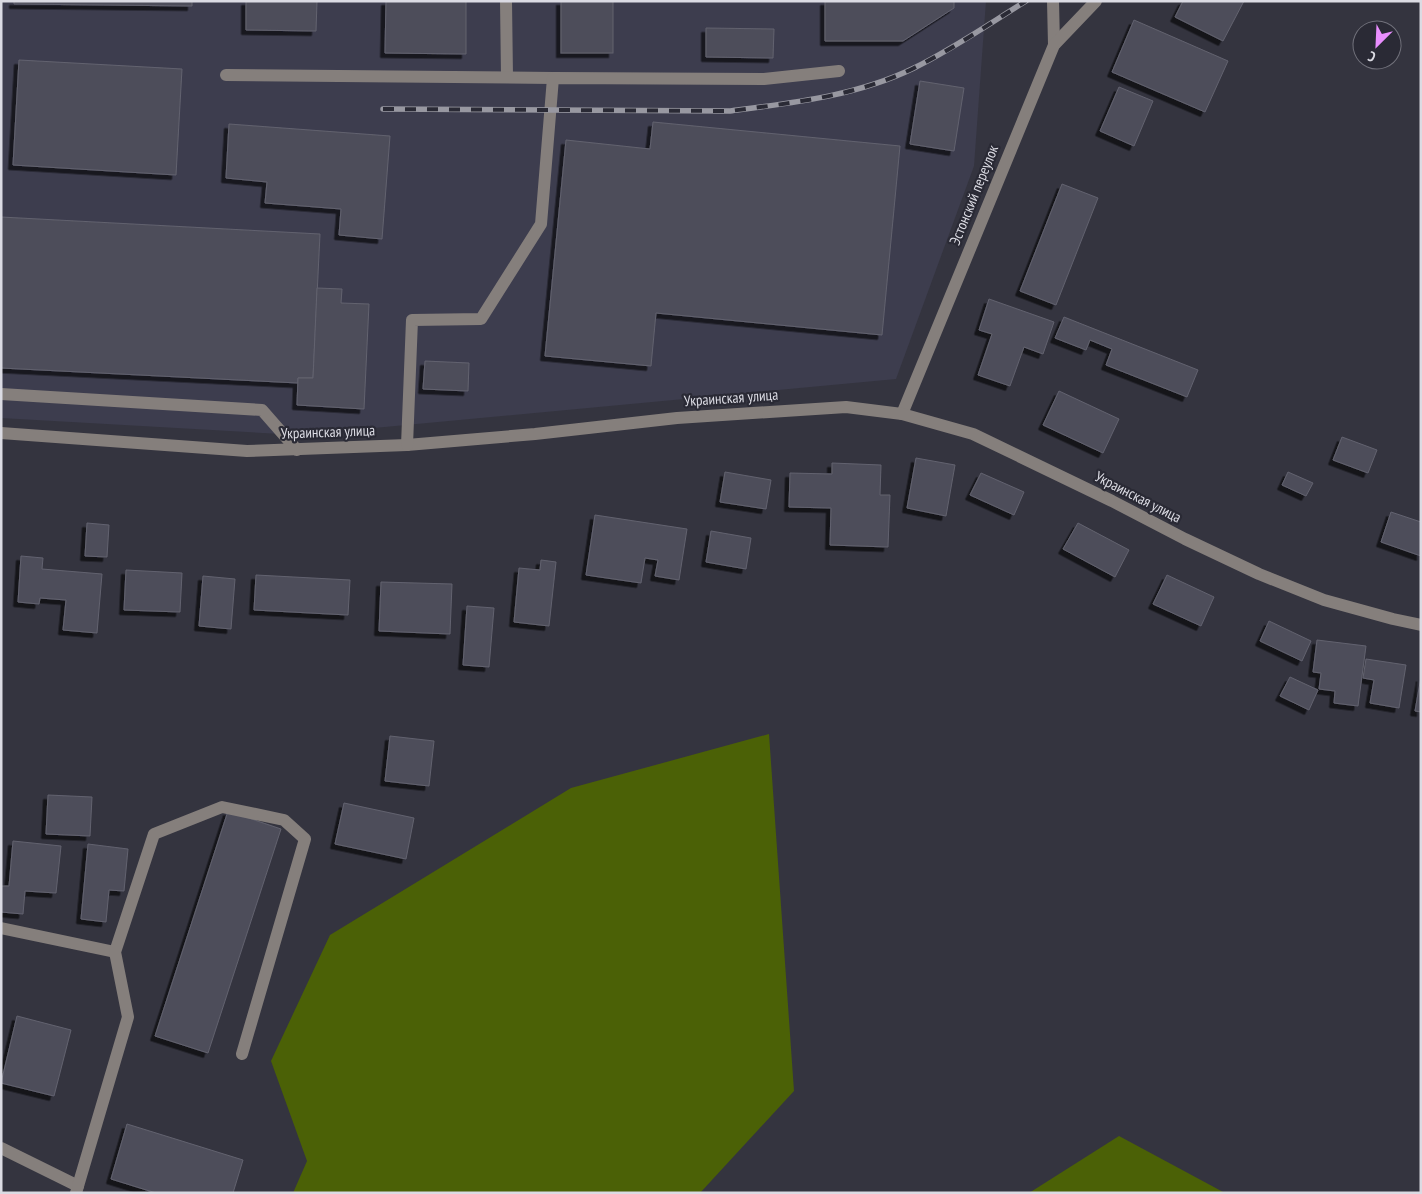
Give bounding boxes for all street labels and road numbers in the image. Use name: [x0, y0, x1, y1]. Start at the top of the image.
street label: Эстонский переулок: [945, 142, 1002, 248]
street label: Украинская улица: [683, 385, 779, 410]
street label: Украинская улица: [281, 420, 375, 443]
street label: Украинская улица: [1092, 467, 1185, 526]

